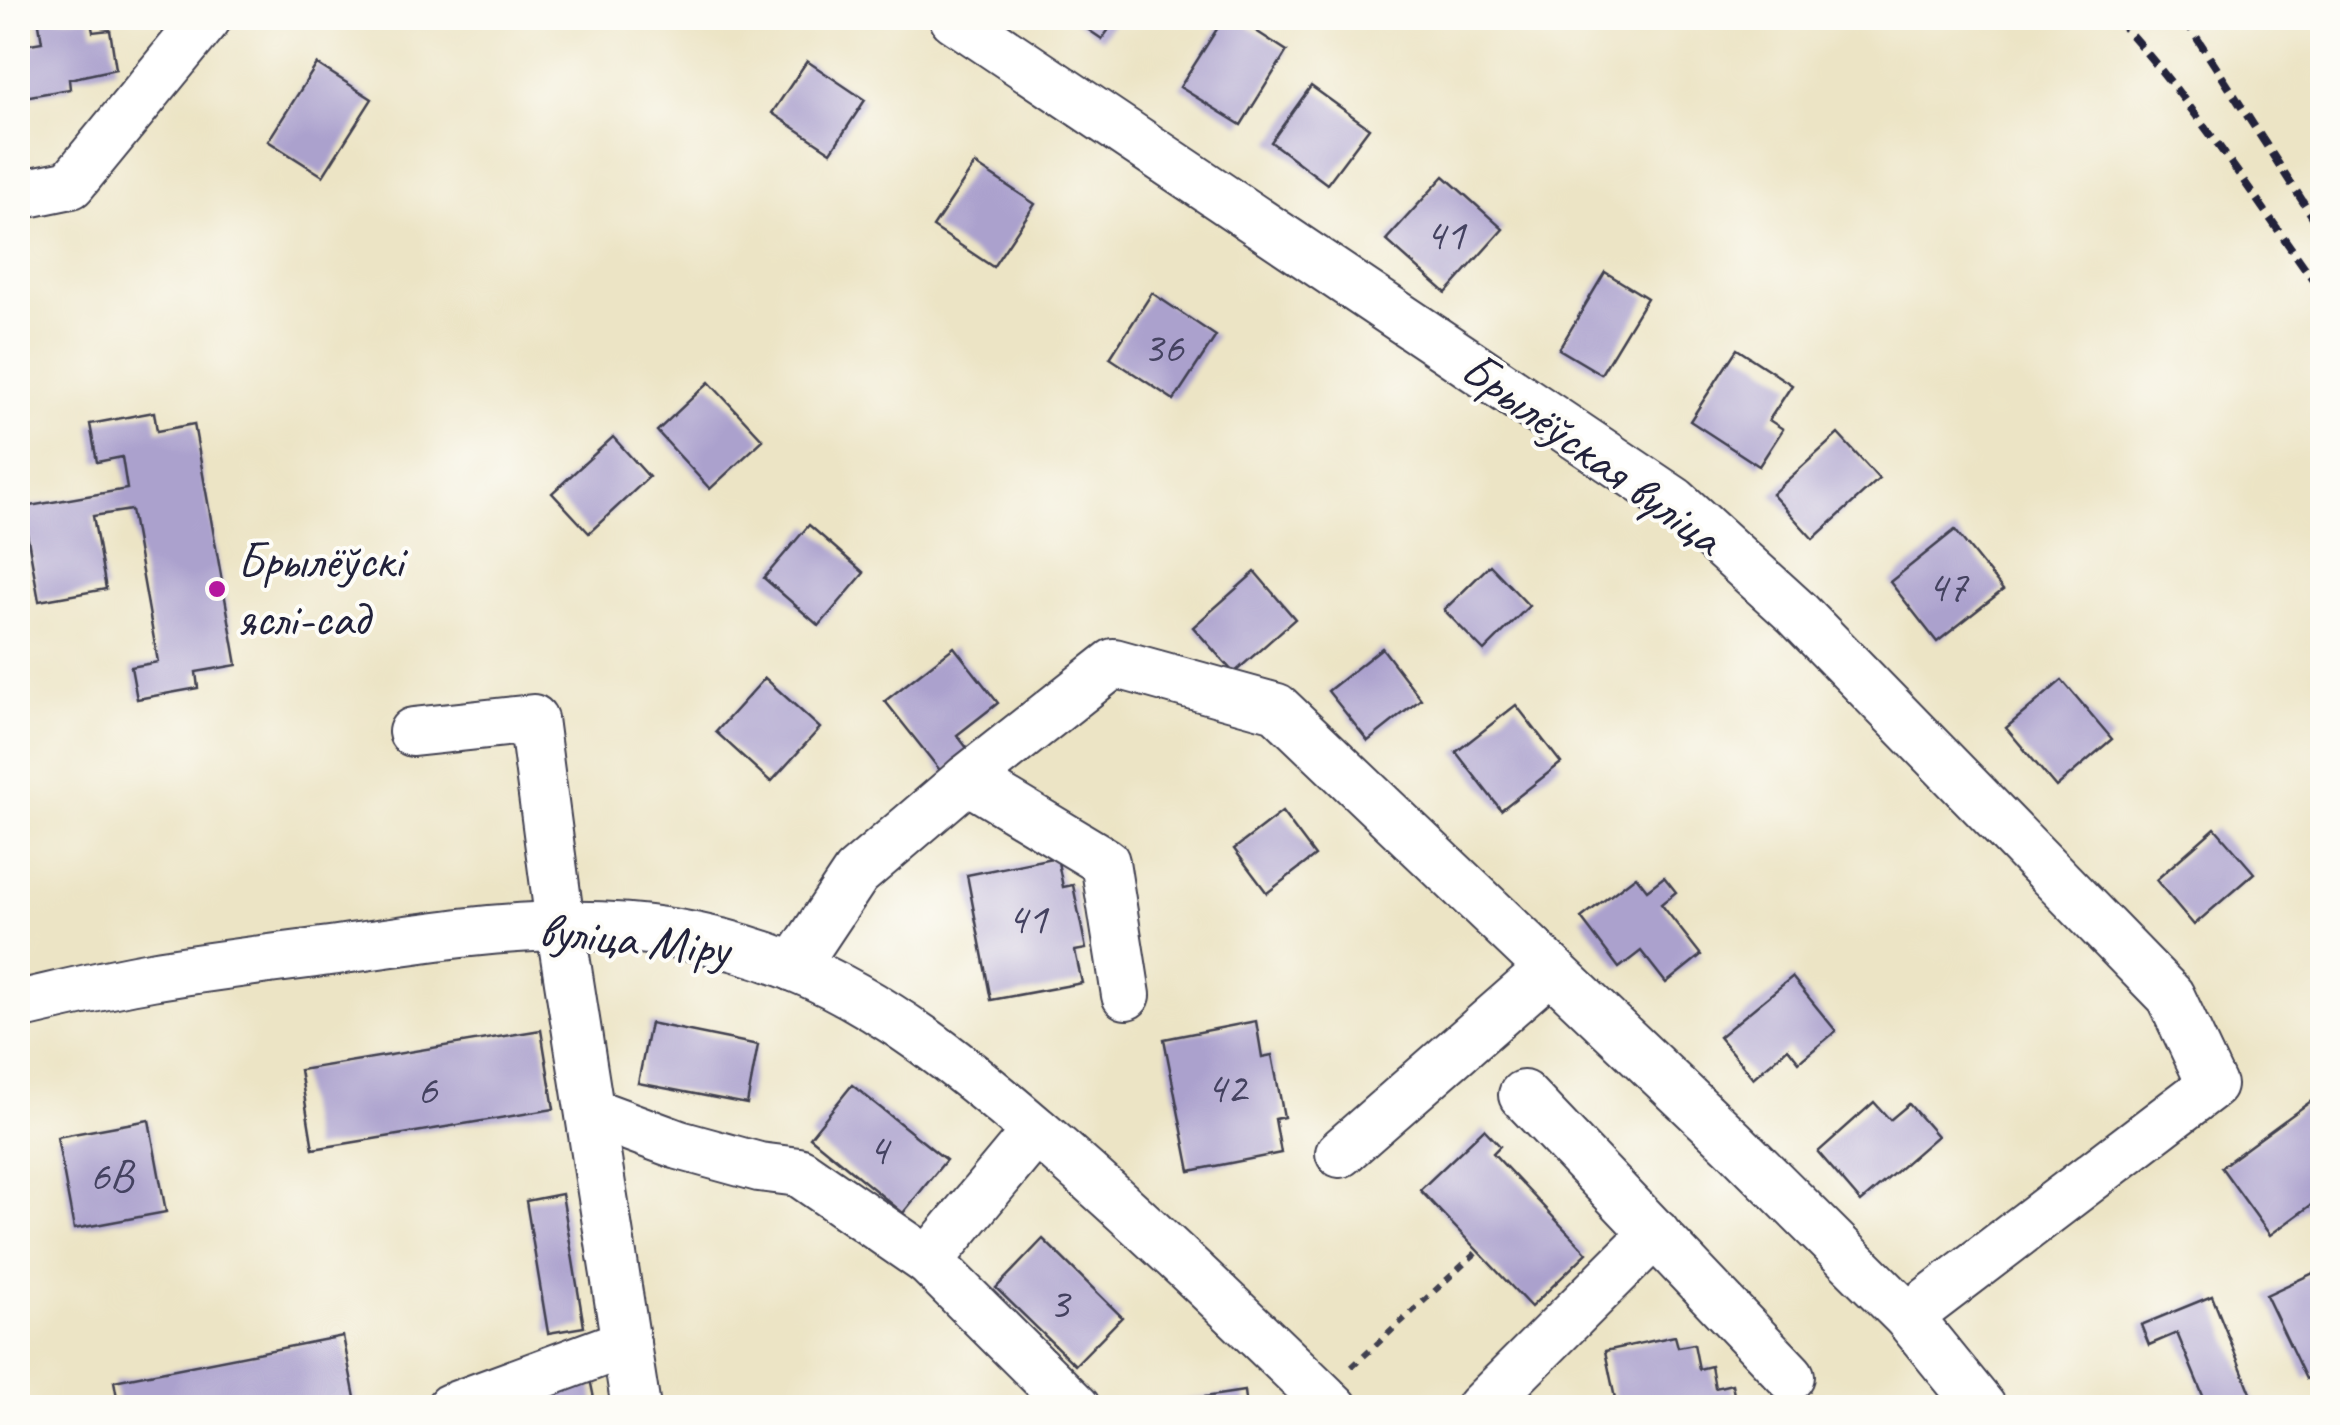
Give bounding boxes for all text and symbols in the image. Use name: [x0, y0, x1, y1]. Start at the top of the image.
house number: 41: [1425, 206, 1468, 263]
house number: 36: [1143, 319, 1185, 376]
street label: Брылёўская вуліца: [1449, 337, 1738, 571]
place label: Брылёўскі яслі-сад: [237, 529, 409, 650]
house number: 47: [1927, 558, 1970, 615]
marker: Брылёўскі яслі-сад: [206, 578, 228, 600]
house number: 41: [1007, 890, 1050, 947]
street label: вуліца Міру: [536, 898, 736, 981]
house number: 42: [1206, 1059, 1250, 1116]
house number: 6: [417, 1061, 439, 1118]
house number: 4: [868, 1121, 892, 1178]
house number: 6В: [89, 1147, 136, 1204]
house number: 3: [1049, 1275, 1072, 1332]

